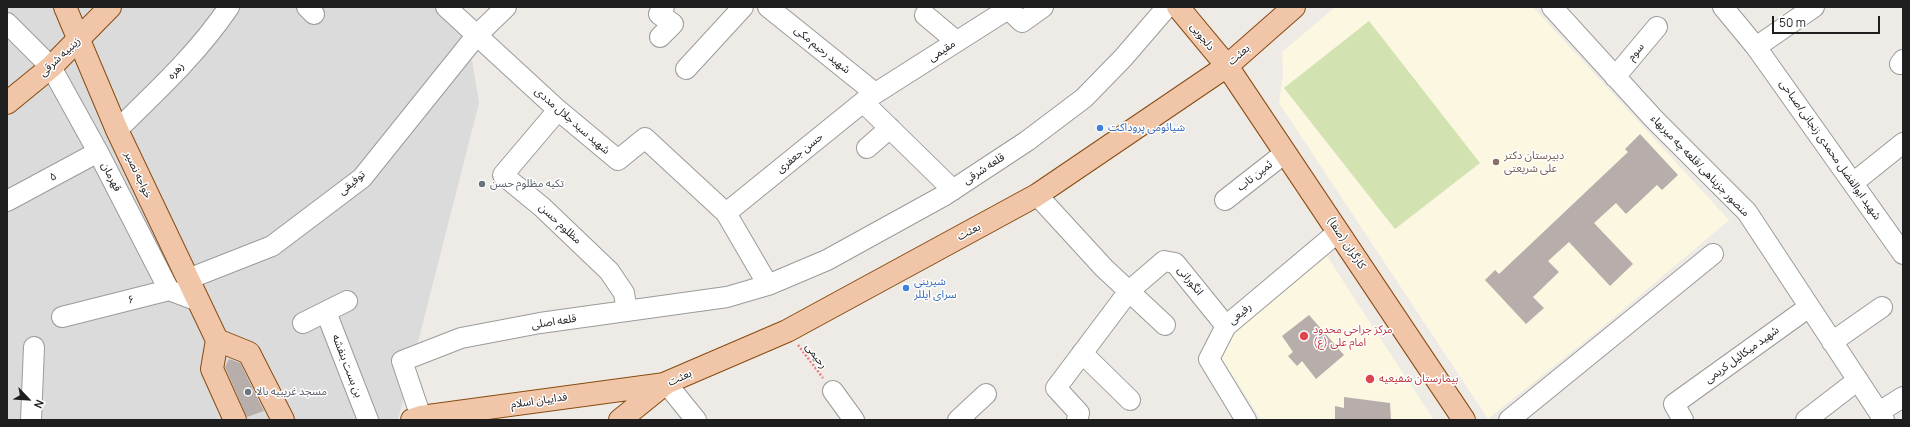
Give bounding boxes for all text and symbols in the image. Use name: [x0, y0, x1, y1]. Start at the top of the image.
scale bar: [1774, 8, 1882, 34]
text: 50 m: [1779, 14, 1806, 31]
street label: دلجویی: [1187, 21, 1217, 53]
street label: شهید رحیم مکی: [791, 23, 853, 77]
street label: زینبیه شرقی: [37, 34, 83, 80]
street label: مقیمی: [926, 37, 958, 65]
street label: سوم: [1625, 40, 1647, 64]
street label: بعثت: [1225, 42, 1253, 68]
street label: زهره: [165, 60, 187, 82]
street label: شهید ابوالفضل محمدی زنجانی/صباحی: [1776, 77, 1884, 223]
street label: شهید سید جلال مددی: [532, 85, 612, 157]
street label: منصور جزپناهی/قلعه چه میربهاء: [1648, 112, 1752, 220]
place label: شیائومی پروداکت: [1108, 121, 1185, 135]
marker: شیائومی پروداکت: [1095, 123, 1105, 133]
street label: حسن جعفری: [774, 130, 826, 176]
street label: خواجه نصیر: [121, 149, 155, 201]
place label: دبیرستان دکتر علی شریعتی: [1504, 149, 1564, 175]
street label: قلعه شرقی: [961, 151, 1007, 187]
marker: دبیرستان دکتر علی شریعتی: [1491, 157, 1501, 167]
street label: ثمین تاب: [1235, 158, 1275, 194]
street label: قهرمان: [98, 160, 124, 194]
street label: توفیقی: [336, 168, 368, 198]
street label: ۵: [47, 170, 59, 184]
place label: تکیه مظلوم حسن: [490, 177, 564, 191]
marker: تکیه مظلوم حسن: [477, 179, 487, 189]
street label: مظلوم حسن: [536, 201, 584, 247]
street label: کارگران (صفا): [1324, 214, 1368, 272]
street label: بعثت: [955, 220, 983, 244]
street label: انگورانی: [1174, 264, 1206, 298]
place label: شیرینی سرای ایللر: [914, 275, 957, 301]
marker: شیرینی سرای ایللر: [901, 283, 911, 293]
street label: ۶: [126, 293, 136, 307]
street label: رفیعی: [1226, 300, 1254, 328]
street label: قلعه اصلی: [531, 312, 577, 332]
place label: مرکز جراحی محدود امام علی (ع): [1313, 323, 1393, 349]
street label: شهید میکائیل کریمی: [1702, 324, 1782, 386]
marker: مرکز جراحی محدود امام علی (ع): [1298, 330, 1310, 342]
street label: بن بست بنفشه: [329, 333, 365, 399]
street label: رحیمی: [802, 341, 830, 371]
street label: بعثت: [666, 367, 694, 389]
place label: بیمارستان شفیعیه: [1379, 372, 1458, 386]
marker: بیمارستان شفیعیه: [1364, 373, 1376, 385]
north arrow: [8, 379, 48, 419]
place label: مسجد غریبیه بالا: [256, 385, 327, 399]
marker: مسجد غریبیه بالا: [243, 387, 253, 397]
street label: فداییان اسلام: [510, 391, 568, 411]
text: N: [31, 398, 48, 411]

